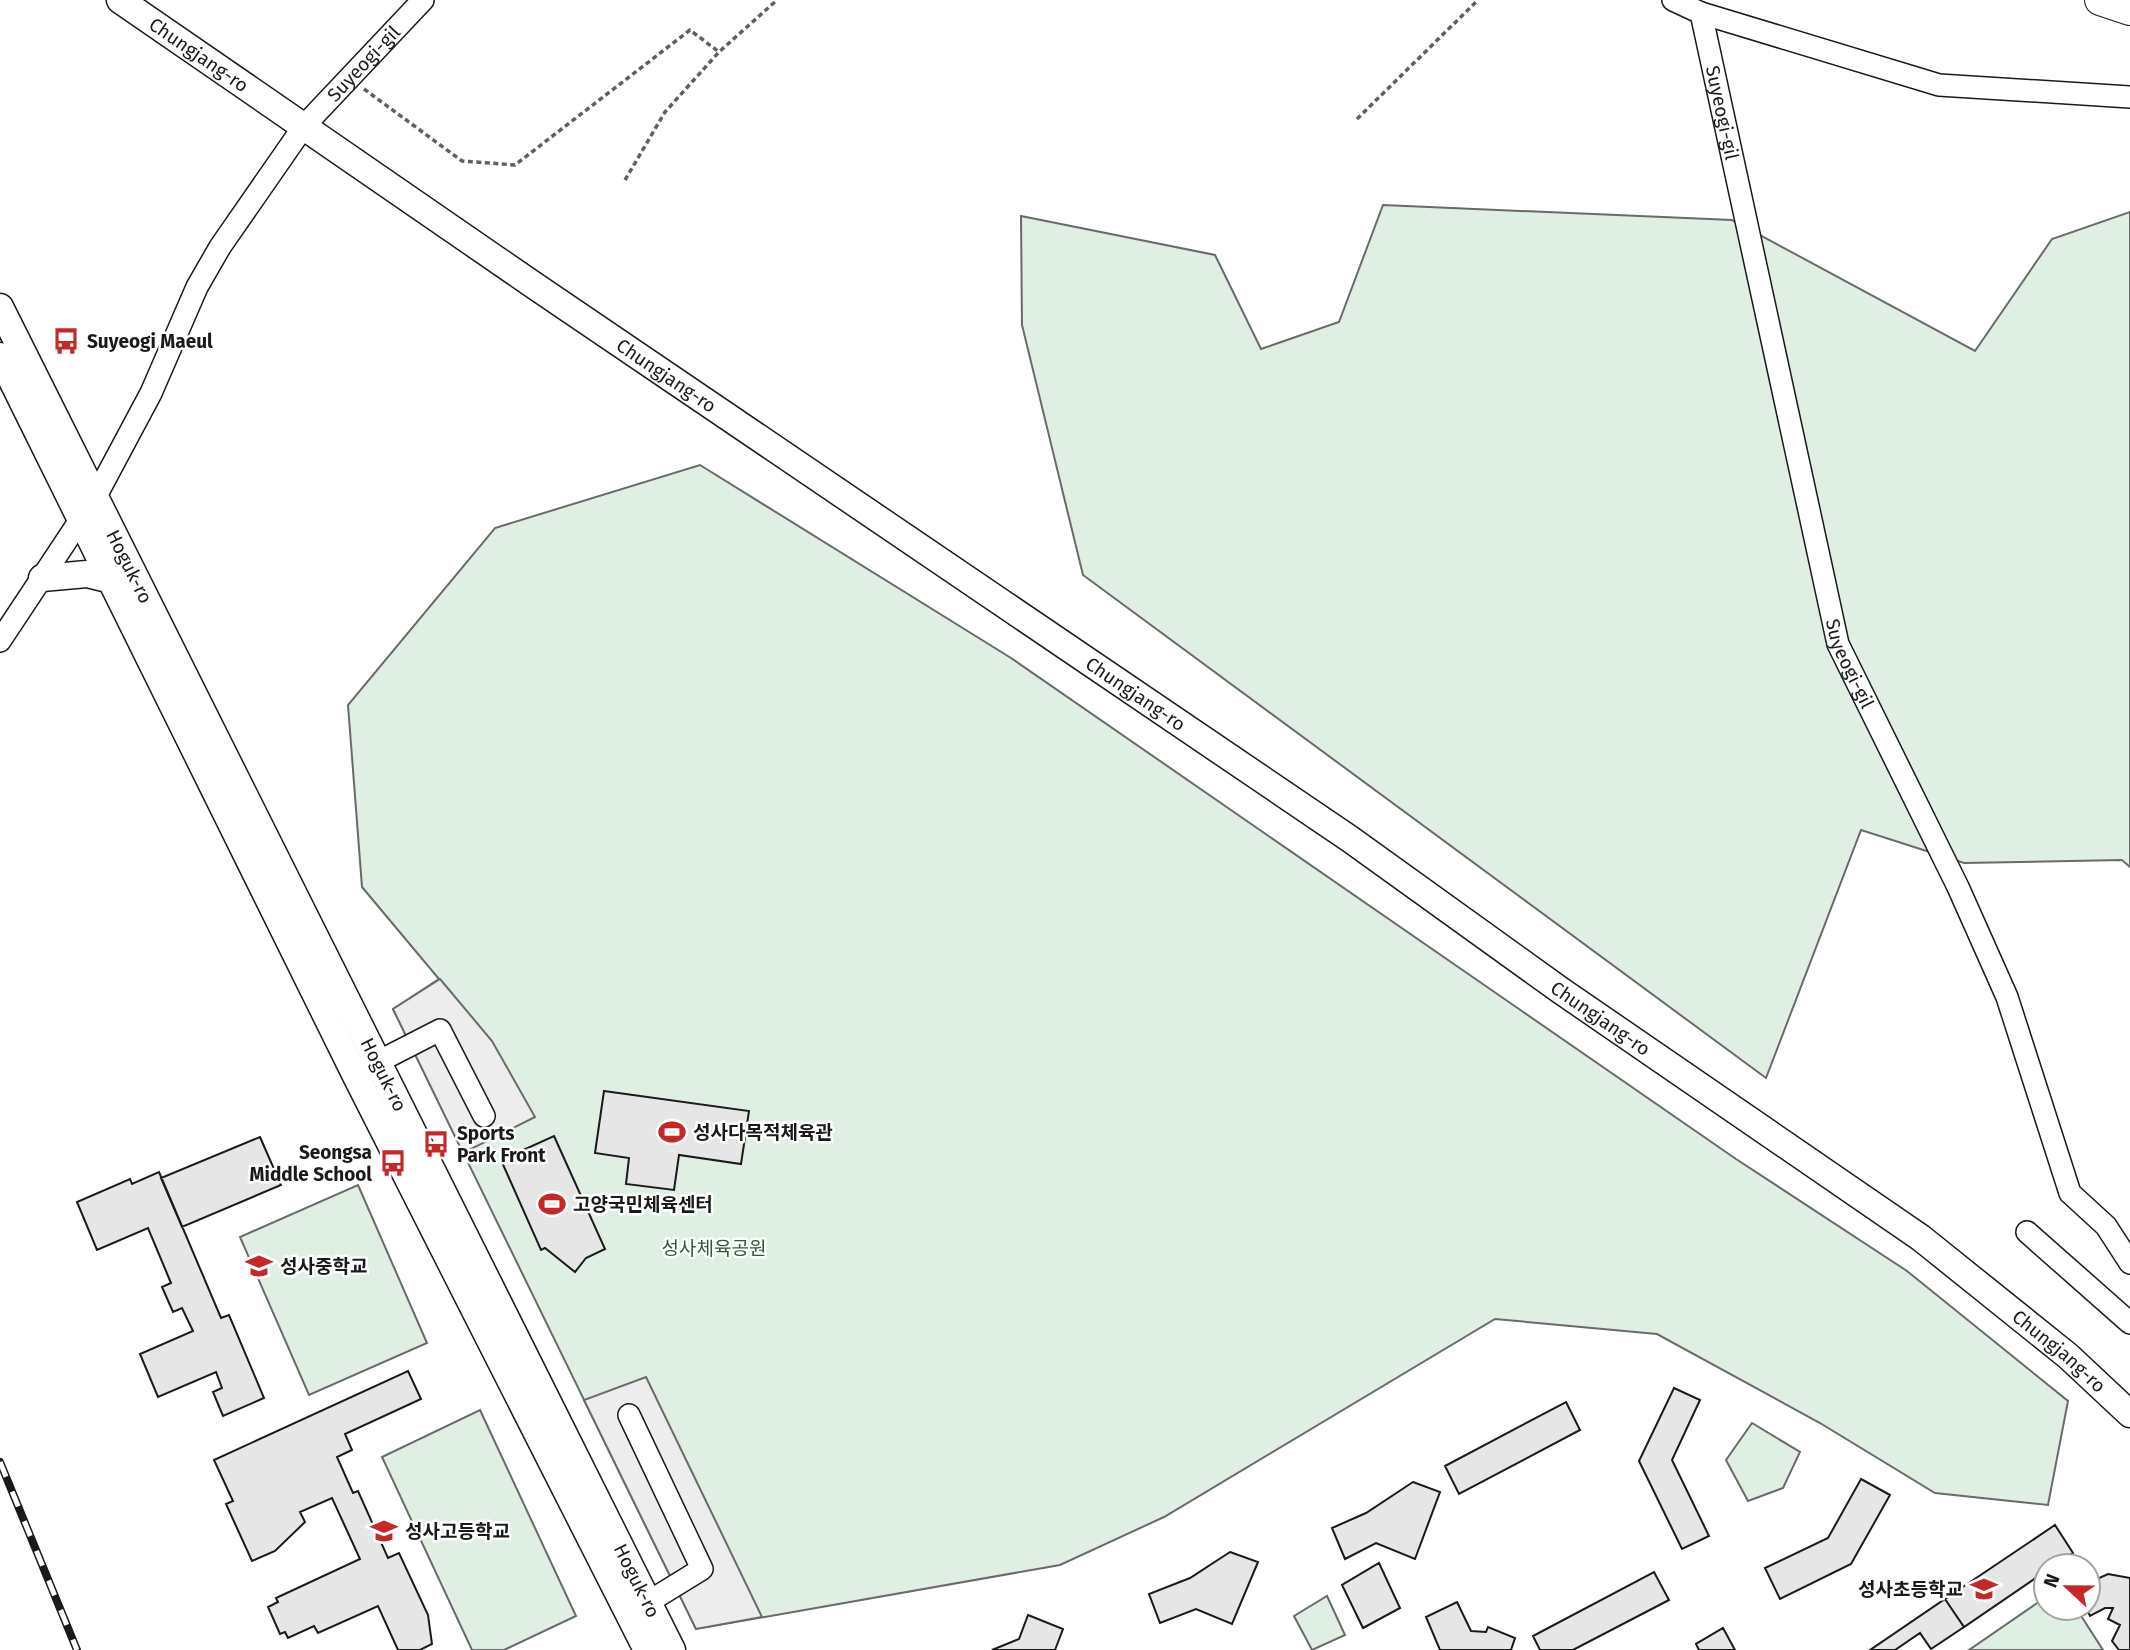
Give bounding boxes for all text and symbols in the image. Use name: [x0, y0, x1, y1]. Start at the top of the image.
street label: Chungjang-ro: [145, 12, 253, 97]
street label: Suyeogi-gil: [322, 20, 405, 106]
street label: Suyeogi-gil: [1701, 63, 1744, 162]
bus stop icon: Suyeogi Maeul: [51, 326, 81, 356]
place label: Suyeogi Maeul: [87, 330, 213, 353]
street label: Chungjang-ro: [612, 333, 721, 417]
street label: Hoguk-ro: [102, 526, 158, 607]
street label: Suyeogi-gil: [1821, 616, 1880, 712]
street label: Chungjang-ro: [1081, 652, 1190, 736]
street label: Chungjang-ro: [1546, 976, 1655, 1060]
street label: Hoguk-ro: [356, 1034, 412, 1115]
sports icon: 성사다목적체육관: [657, 1117, 687, 1147]
place label: 성사다목적체육관: [693, 1121, 833, 1144]
place label: Sports Park Front: [457, 1122, 546, 1167]
bus stop icon: Sports Park Front: [421, 1129, 451, 1159]
place label: Seongsa Middle School: [250, 1141, 372, 1186]
bus stop icon: Seongsa Middle School: [378, 1148, 408, 1178]
sports icon: 고양국민체육센터: [537, 1189, 567, 1219]
place label: 고양국민체육센터: [573, 1193, 713, 1216]
park label: 성사체육공원: [662, 1237, 766, 1260]
school or university icon: 성사중학교: [244, 1251, 274, 1281]
place label: 성사중학교: [280, 1255, 367, 1278]
street label: Chungjang-ro: [2008, 1305, 2111, 1397]
school or university icon: 성사고등학교: [369, 1516, 399, 1546]
place label: 성사고등학교: [405, 1520, 510, 1543]
street label: Hoguk-ro: [609, 1540, 665, 1621]
north arrow: [2032, 1552, 2102, 1622]
text: N: [2039, 1571, 2065, 1591]
school or university icon: 성사초등학교: [1969, 1574, 1999, 1604]
place label: 성사초등학교: [1858, 1578, 1963, 1601]

